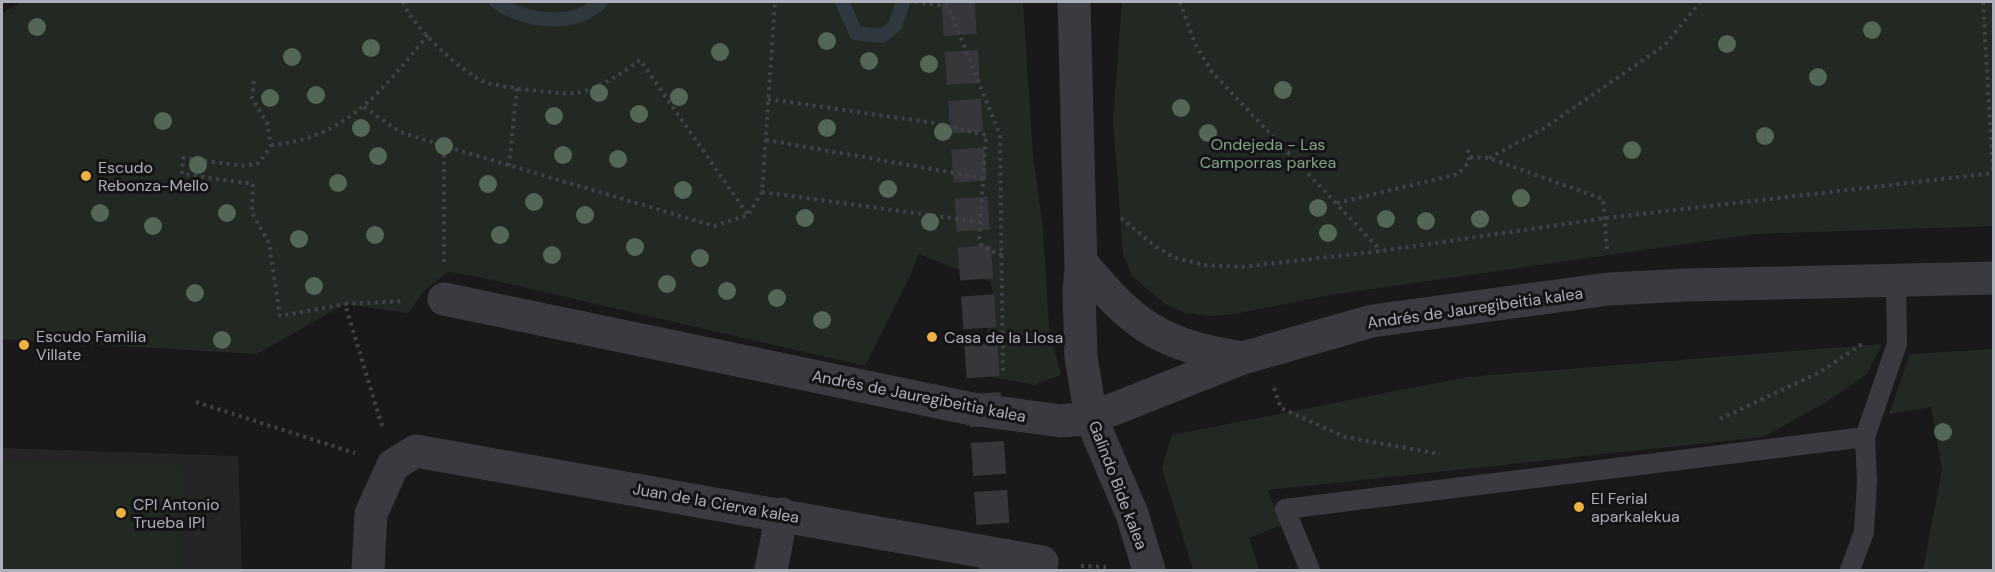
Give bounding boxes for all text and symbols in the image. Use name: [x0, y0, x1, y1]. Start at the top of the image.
park label: Ondejeda - Las Camporras parkea: [1200, 134, 1336, 173]
place label: Escudo Rebonza-Mello: [98, 157, 209, 196]
marker: Escudo Rebonza-Mello: [79, 169, 93, 183]
street label: Andrés de Jauregibeitia kalea: [1366, 282, 1584, 334]
place label: Escudo Familia Villate: [36, 326, 146, 365]
place label: Casa de la Llosa: [944, 327, 1063, 348]
marker: Casa de la Llosa: [925, 330, 939, 344]
marker: Escudo Familia Villate: [17, 338, 31, 352]
street label: Andrés de Jauregibeitia kalea: [810, 365, 1028, 427]
street label: Galindo Bide kalea: [1084, 418, 1152, 552]
street label: Juan de la Cierva kalea: [631, 478, 801, 528]
place label: El Ferial aparkalekua: [1591, 488, 1680, 527]
place label: CPI Antonio Trueba IPI: [133, 494, 220, 533]
marker: El Ferial aparkalekua: [1572, 500, 1586, 514]
marker: CPI Antonio Trueba IPI: [114, 506, 128, 520]

